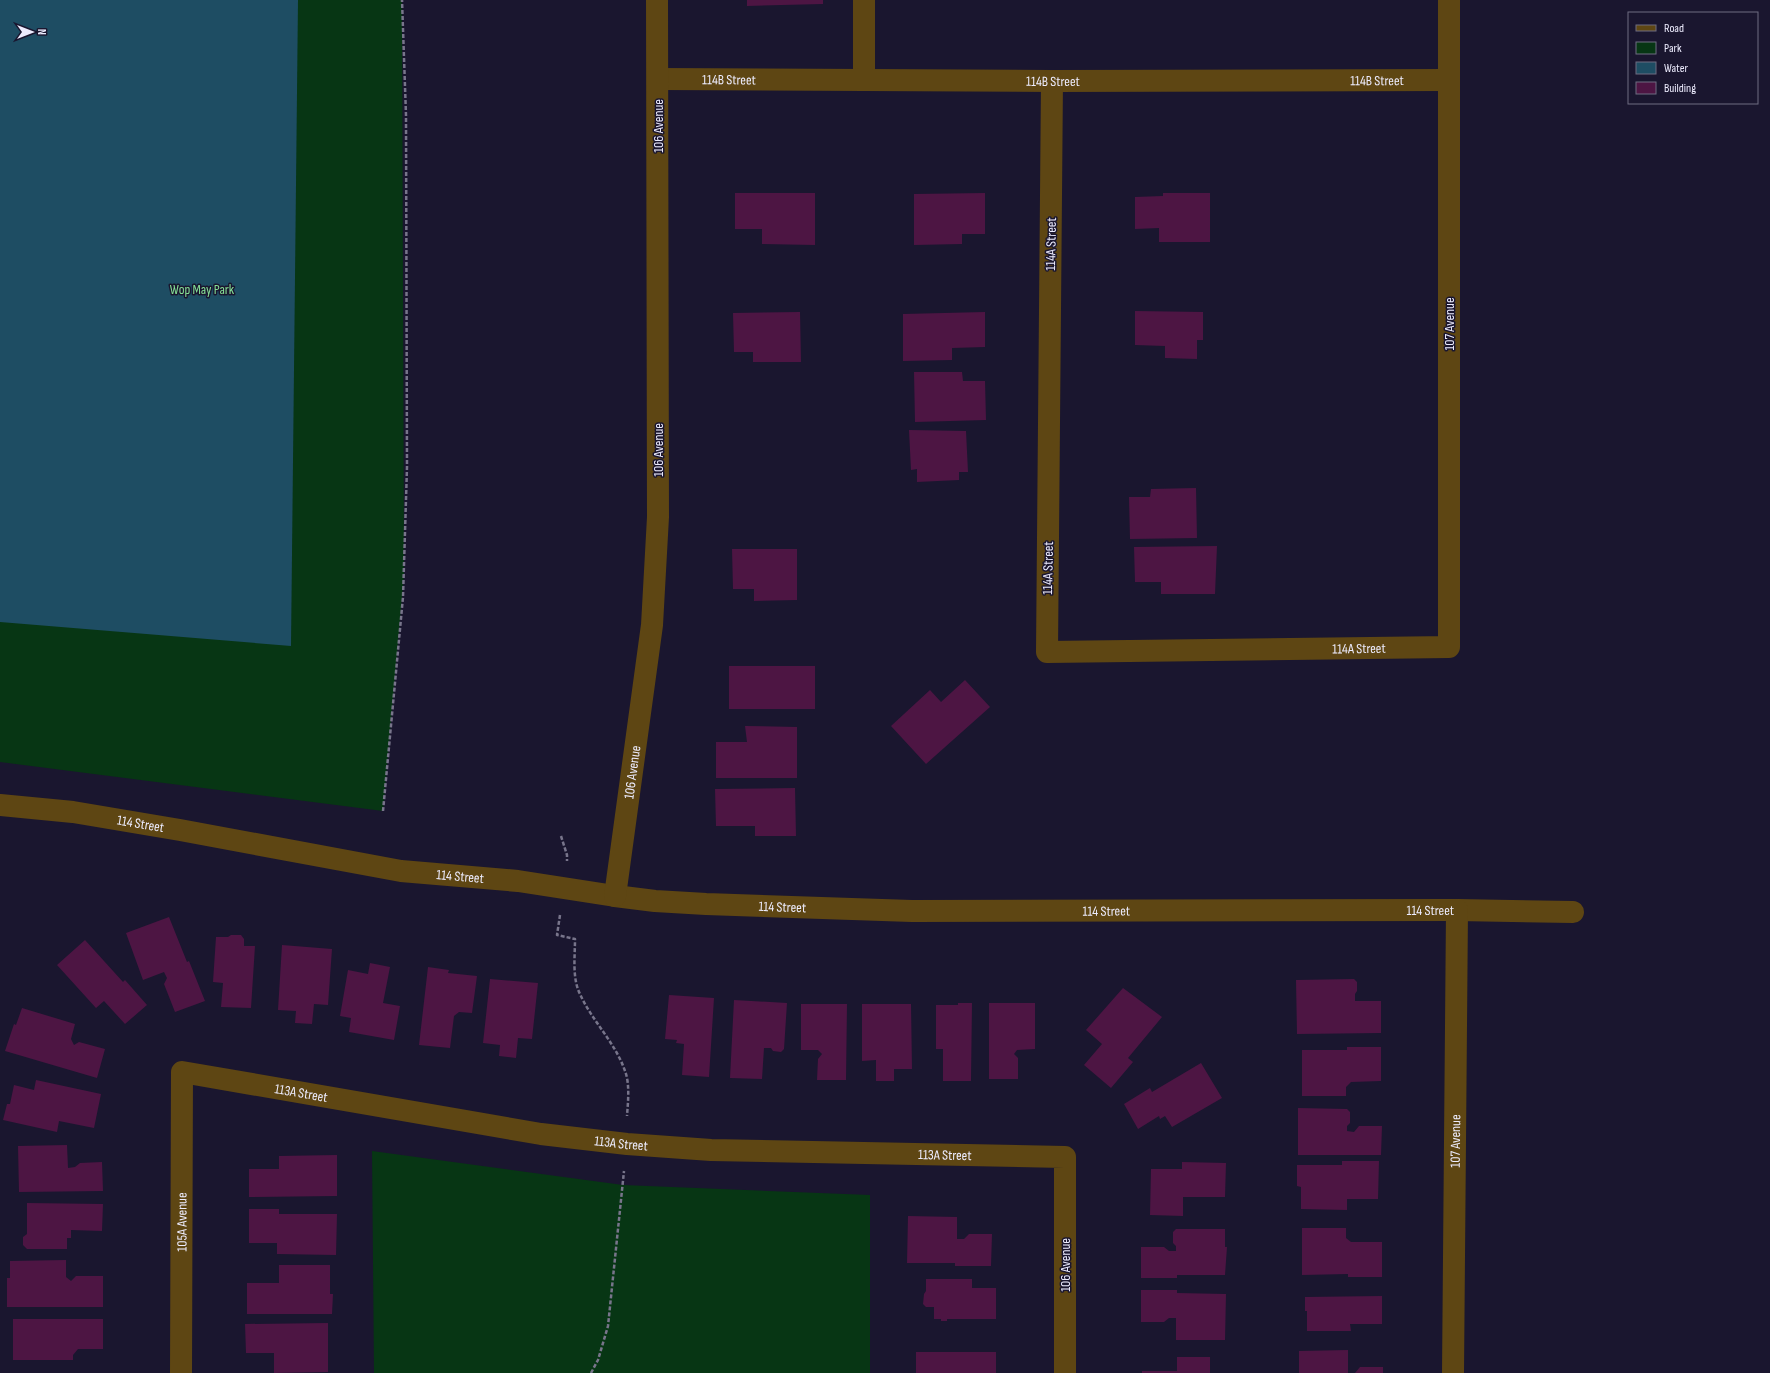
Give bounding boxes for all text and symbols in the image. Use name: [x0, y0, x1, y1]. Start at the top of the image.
north arrow: [12, 12, 52, 52]
legend: [1628, 12, 1758, 104]
text: Road: [1664, 21, 1684, 36]
text: N: [35, 29, 48, 35]
text: Park: [1664, 41, 1682, 56]
text: Water: [1664, 61, 1688, 76]
street label: 114B Street: [702, 71, 756, 88]
street label: 114B Street: [1026, 72, 1080, 90]
street label: 114B Street: [1350, 72, 1404, 89]
text: Building: [1664, 81, 1696, 96]
street label: 106 Avenue: [650, 99, 667, 153]
street label: 114A Street: [1042, 217, 1060, 271]
park label: Wop May Park: [170, 281, 235, 298]
street label: 107 Avenue: [1441, 297, 1458, 351]
street label: 106 Avenue: [650, 423, 667, 477]
street label: 114A Street: [1039, 541, 1057, 595]
street label: 114A Street: [1332, 639, 1386, 657]
street label: 106 Avenue: [620, 744, 644, 800]
street label: 114 Street: [116, 811, 166, 836]
street label: 114 Street: [436, 866, 485, 887]
street label: 114 Street: [758, 897, 806, 916]
street label: 114 Street: [1083, 902, 1130, 919]
street label: 114 Street: [1407, 902, 1454, 919]
street label: 113A Street: [273, 1080, 329, 1106]
street label: 107 Avenue: [1446, 1114, 1464, 1168]
street label: 113A Street: [594, 1132, 648, 1154]
street label: 113A Street: [918, 1146, 972, 1164]
street label: 105A Avenue: [173, 1192, 190, 1252]
street label: 106 Avenue: [1057, 1238, 1074, 1292]

